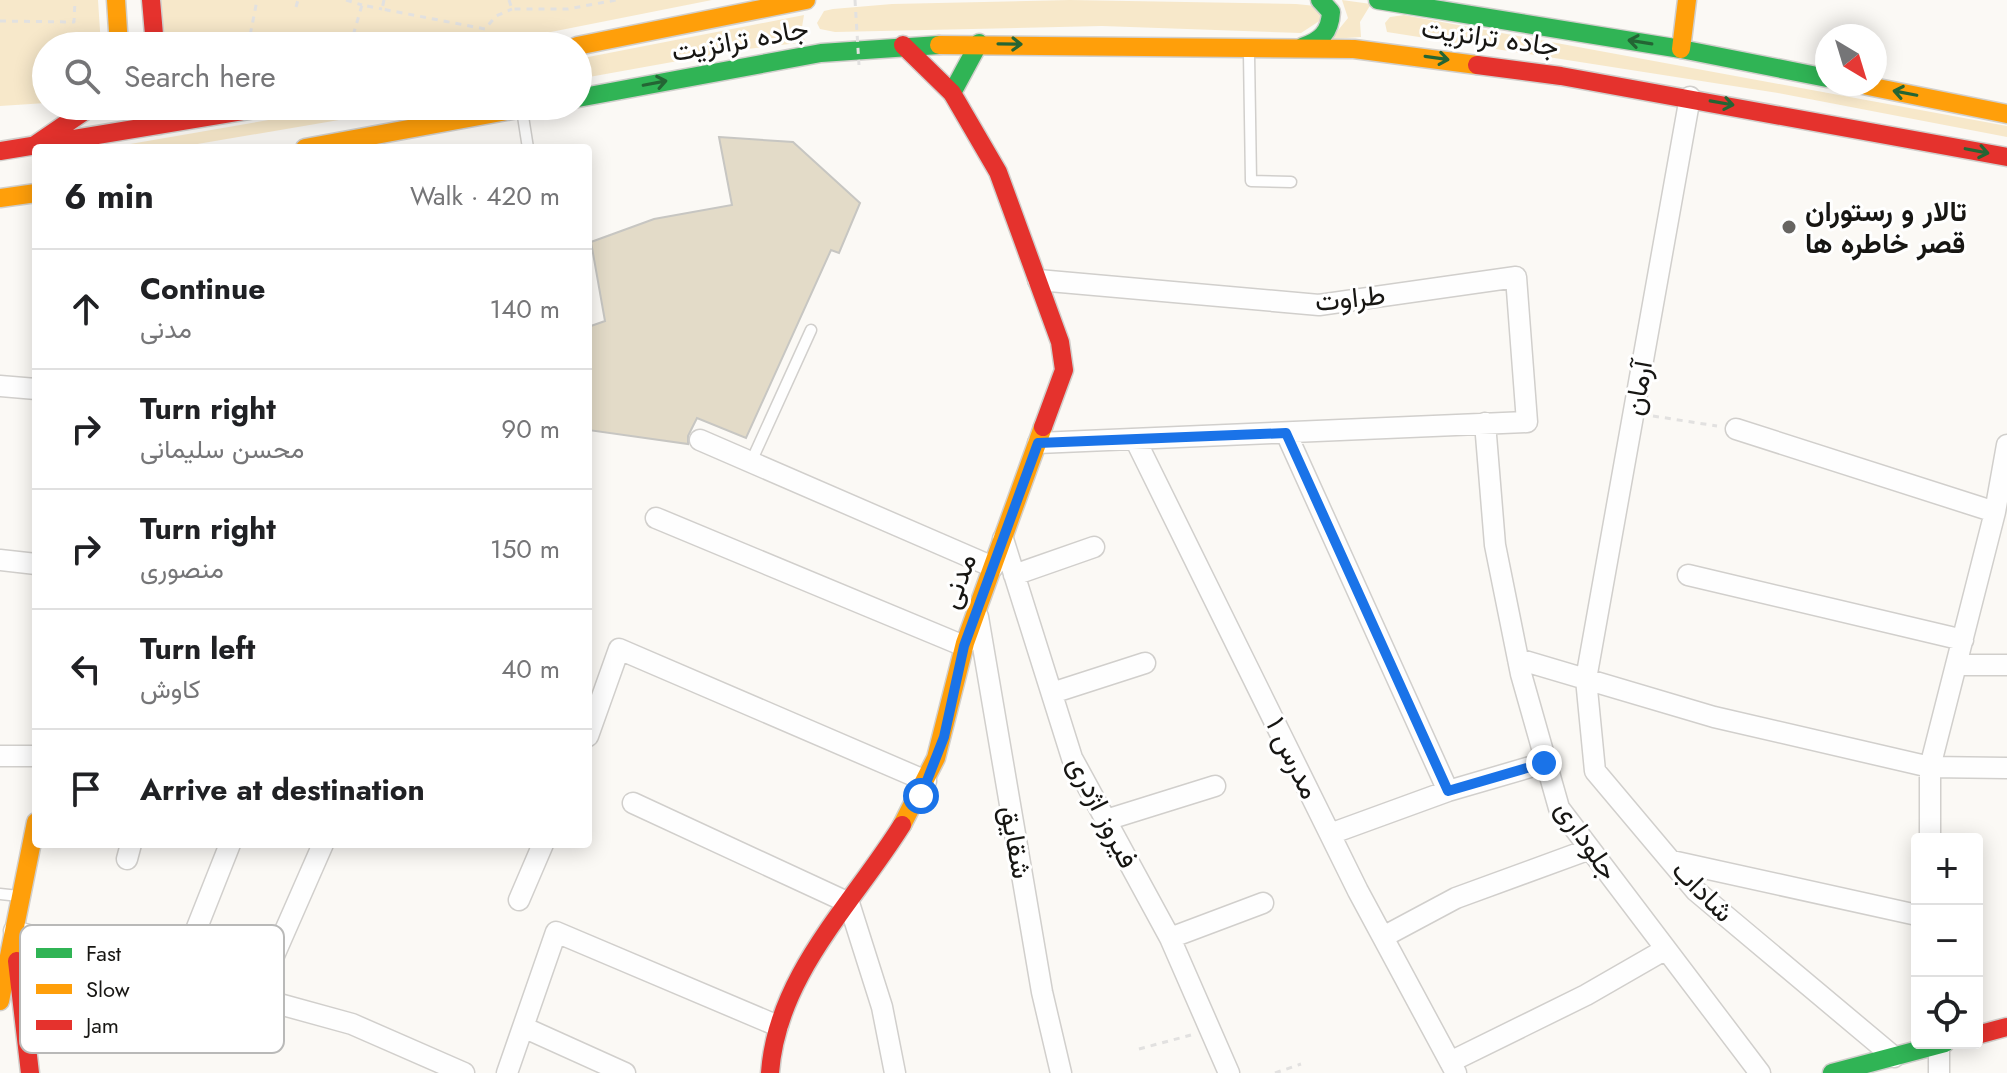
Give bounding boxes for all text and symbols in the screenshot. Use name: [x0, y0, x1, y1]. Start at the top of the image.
street label: جاده ترانزیت: [1419, 7, 1561, 67]
street label: جاده ترانزیت: [668, 8, 812, 72]
north arrow: [1815, 24, 1887, 96]
search box: [32, 32, 592, 120]
one-way arrow: [1628, 34, 1654, 49]
one-way arrow: [996, 36, 1023, 52]
one-way arrow: [1424, 51, 1450, 66]
icon: search: [60, 54, 104, 98]
text: Search here: [124, 55, 276, 98]
one-way arrow: [641, 75, 667, 90]
one-way arrow: [1893, 85, 1919, 100]
one-way arrow: [1709, 96, 1734, 111]
one-way arrow: [1964, 145, 1990, 160]
text: 6 min: [64, 172, 154, 221]
text: Walk · 420 m: [410, 177, 560, 215]
place label: تالار و رستوران قصر خاطره ها: [1805, 191, 1967, 264]
marker: تالار و رستوران قصر خاطره ها: [1780, 218, 1798, 236]
text: Continue: [140, 267, 266, 310]
street label: طراوت: [1313, 274, 1387, 322]
icon: ahead: [64, 287, 108, 331]
text: 140 m: [489, 290, 560, 328]
text: مدنی: [140, 310, 192, 348]
street label: آرمان: [1613, 355, 1663, 419]
text: Turn right: [140, 387, 276, 430]
icon: right: [64, 407, 108, 451]
text: 90 m: [501, 410, 560, 448]
text: محسن سلیمانی: [140, 430, 304, 468]
text: Turn right: [140, 507, 276, 550]
icon: right: [64, 527, 108, 571]
text: 150 m: [490, 530, 560, 568]
street label: مدنی: [929, 548, 987, 614]
text: منصوری: [140, 550, 224, 588]
text: Turn left: [140, 627, 255, 670]
icon: left: [64, 647, 108, 691]
text: 40 m: [501, 650, 560, 688]
text: کاوش: [140, 670, 201, 708]
street label: مدرس ۱: [1256, 710, 1330, 806]
route end: [1526, 745, 1562, 781]
street label: فیروز اژدری: [1057, 749, 1149, 875]
icon: arrive: [64, 767, 108, 811]
text: Arrive at destination: [140, 768, 425, 811]
route start: [903, 778, 939, 814]
street label: جلوداری: [1545, 791, 1629, 889]
street label: شقایق: [989, 802, 1043, 882]
map controls: [1911, 833, 1983, 1049]
button: +: [1911, 833, 1983, 905]
street label: شاداب: [1662, 850, 1744, 932]
button: −: [1911, 905, 1983, 977]
legend: [20, 925, 284, 1053]
text: Fast: [86, 937, 122, 969]
text: Slow: [86, 973, 130, 1005]
button: locate: [1911, 977, 1983, 1049]
text: Jam: [83, 1009, 119, 1041]

